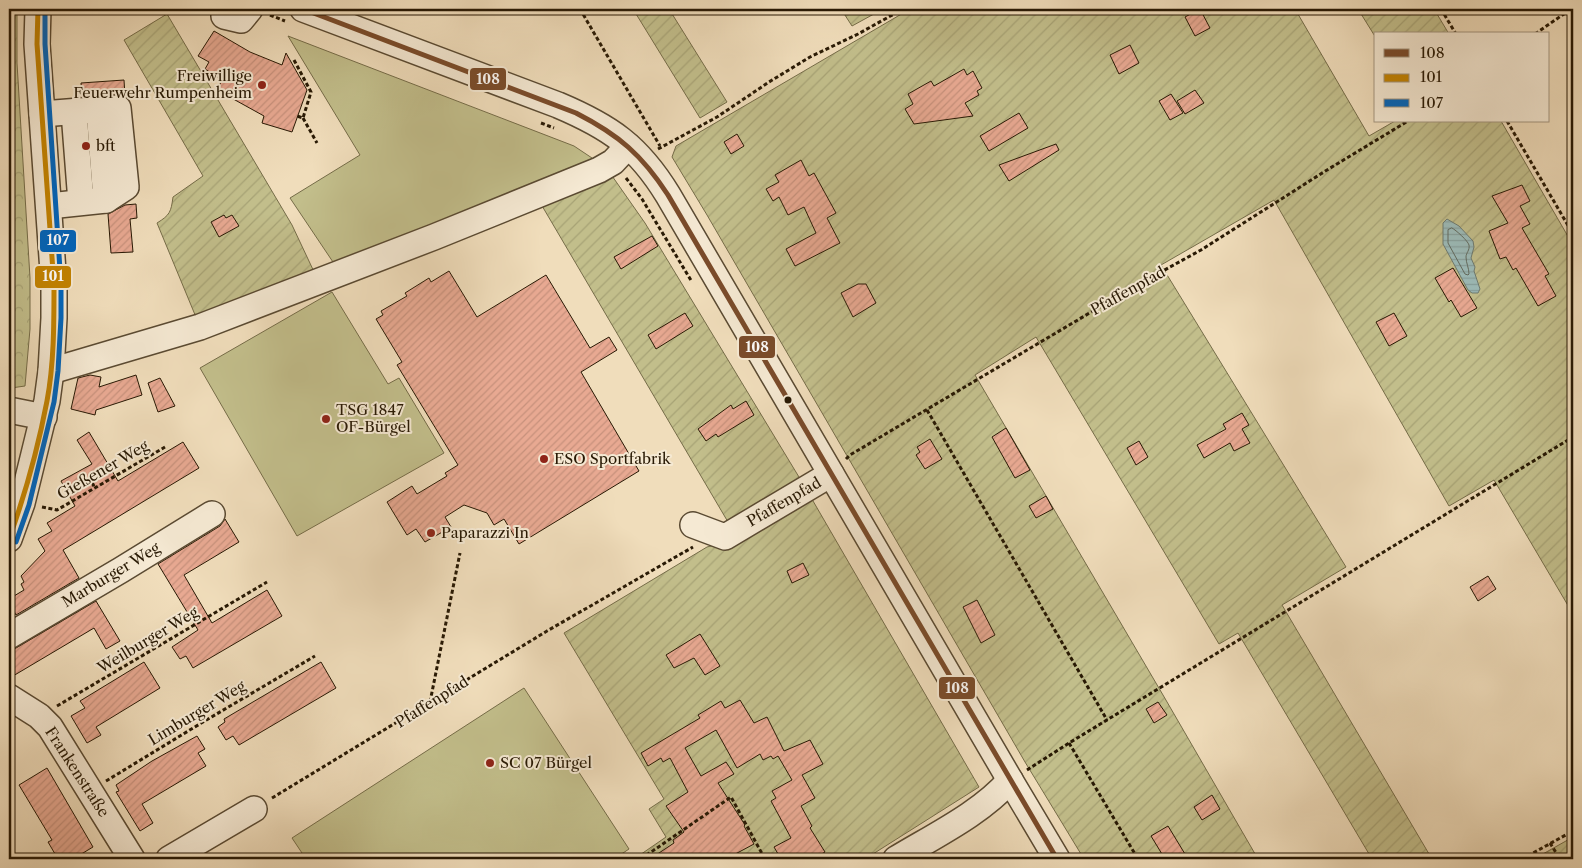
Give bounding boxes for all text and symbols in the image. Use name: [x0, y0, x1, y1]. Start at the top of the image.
legend: [1374, 32, 1550, 122]
text: 108: [1420, 43, 1445, 62]
place label: Freiwillige Feuerwehr Rumpenheim: [73, 66, 252, 102]
line badge: 108: [469, 67, 507, 91]
text: 101: [1420, 67, 1443, 86]
text: 108: [476, 70, 500, 88]
marker: Freiwillige Feuerwehr Rumpenheim: [256, 79, 268, 91]
text: 107: [1420, 93, 1444, 112]
place label: bft: [96, 136, 116, 155]
marker: bft: [80, 140, 92, 152]
line badge: 107: [39, 229, 77, 253]
text: 107: [47, 231, 70, 249]
street label: Pfaffenpfad: [1087, 262, 1169, 319]
line badge: 101: [34, 265, 72, 289]
text: 101: [42, 267, 64, 285]
line badge: 108: [738, 335, 776, 359]
text: 108: [745, 338, 769, 356]
unlabelled marker: [783, 395, 793, 405]
place label: TSG 1847 OF-Bürgel: [336, 400, 411, 436]
marker: TSG 1847 OF-Bürgel: [320, 413, 332, 425]
street label: Gießener Weg: [54, 436, 152, 503]
place label: ESO Sportfabrik: [554, 449, 672, 468]
marker: ESO Sportfabrik: [538, 453, 550, 465]
street label: Pfaffenpfad: [743, 473, 824, 530]
place label: Paparazzi In: [441, 523, 530, 542]
marker: Paparazzi In: [425, 527, 437, 539]
street label: Marburger Weg: [58, 538, 163, 611]
street label: Weilburger Weg: [93, 602, 202, 678]
street label: Pfaffenpfad: [392, 672, 472, 732]
street label: Limburger Weg: [145, 676, 249, 749]
line badge: 108: [938, 676, 976, 700]
text: 108: [945, 679, 969, 697]
street label: Frankenstraße: [41, 723, 114, 820]
place label: SC 07 Bürgel: [500, 753, 592, 772]
marker: SC 07 Bürgel: [484, 757, 496, 769]

